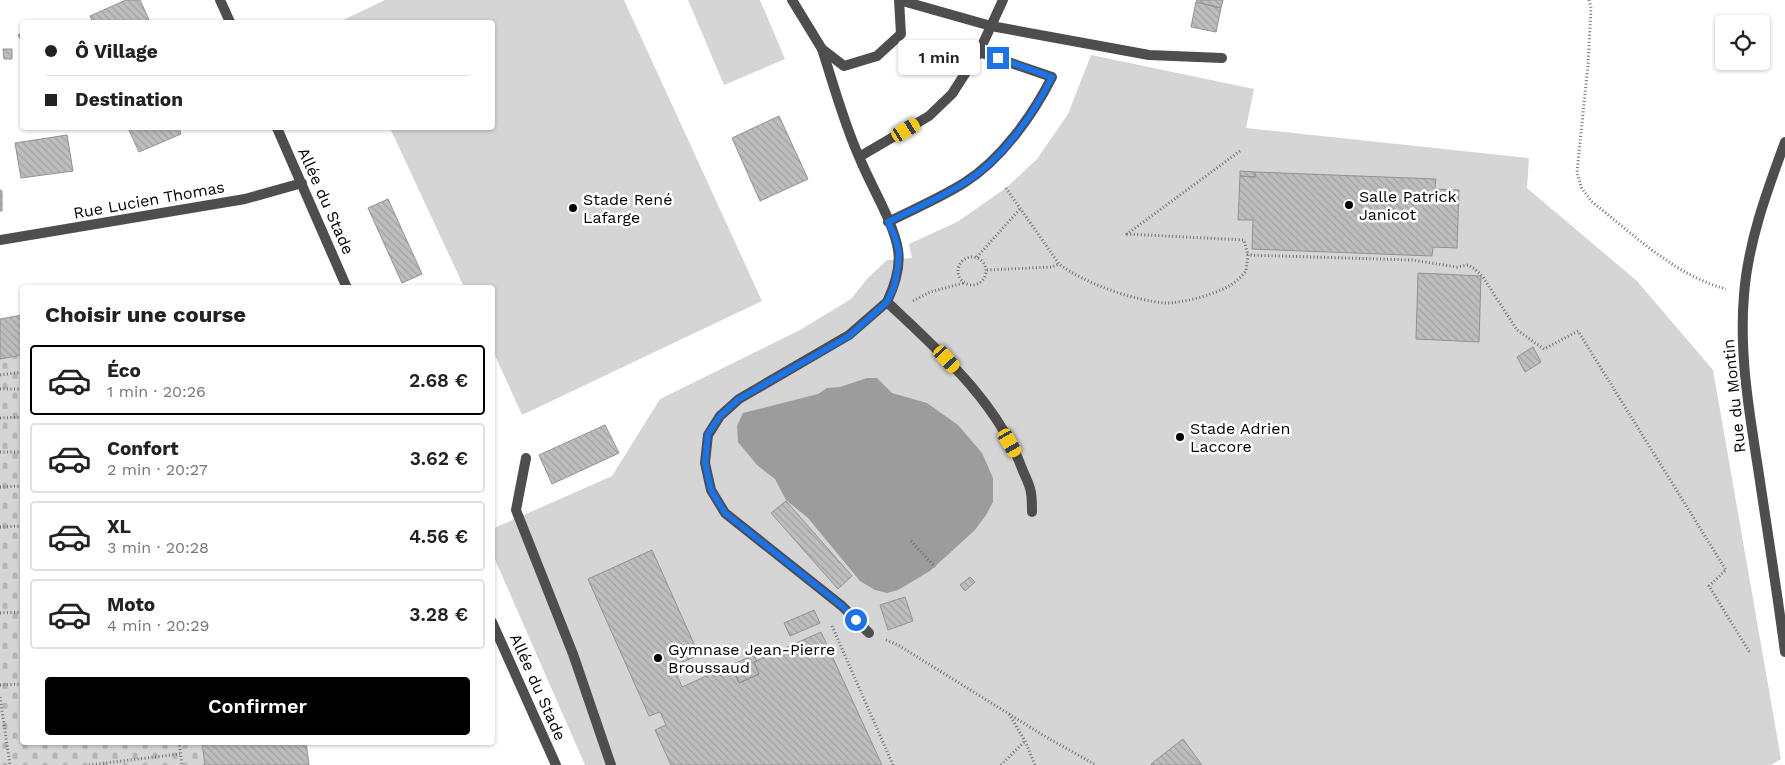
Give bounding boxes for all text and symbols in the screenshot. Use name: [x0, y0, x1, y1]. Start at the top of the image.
map controls: [1715, 15, 1770, 70]
button: locate: [1715, 15, 1770, 70]
text: Ô Village: [75, 40, 158, 63]
callout: 1 min: [898, 40, 980, 76]
route end: [987, 47, 1009, 69]
text: 1 min: [918, 48, 960, 67]
text: Destination: [75, 88, 183, 111]
car: [889, 116, 922, 144]
street label: Allée du Stade: [294, 145, 358, 257]
street label: Rue Lucien Thomas: [72, 177, 226, 223]
place label: Salle Patrick Janicot: [1359, 187, 1457, 224]
place label: Stade René Lafarge: [583, 190, 672, 227]
marker: Salle Patrick Janicot: [1343, 199, 1355, 211]
marker: Stade René Lafarge: [567, 202, 579, 214]
text: Choisir une course: [45, 302, 246, 327]
street label: Rue du Montin: [1719, 338, 1749, 454]
car: [931, 343, 962, 375]
icon: car: [47, 358, 92, 403]
text: Éco: [107, 359, 141, 382]
text: 2.68 €: [409, 369, 468, 392]
text: 1 min · 20:26: [107, 382, 206, 401]
place label: Stade Adrien Laccore: [1190, 419, 1290, 456]
car: [996, 426, 1023, 460]
marker: Stade Adrien Laccore: [1174, 431, 1186, 443]
icon: car: [47, 436, 92, 481]
text: Confort: [107, 437, 178, 460]
text: 3.62 €: [410, 447, 468, 470]
text: 2 min · 20:27: [107, 460, 208, 479]
icon: car: [47, 514, 92, 559]
text: XL: [107, 515, 131, 538]
text: 4.56 €: [409, 525, 468, 548]
text: 3 min · 20:28: [107, 538, 209, 557]
icon: car: [47, 592, 92, 637]
text: Moto: [107, 593, 155, 616]
text: 3.28 €: [409, 603, 468, 626]
route start: [845, 609, 867, 631]
text: 4 min · 20:29: [107, 616, 209, 635]
street label: Allée du Stade: [506, 631, 570, 743]
place label: Gymnase Jean-Pierre Broussaud: [668, 640, 835, 677]
marker: Gymnase Jean-Pierre Broussaud: [652, 652, 664, 664]
button: Confirmer: [45, 677, 470, 735]

